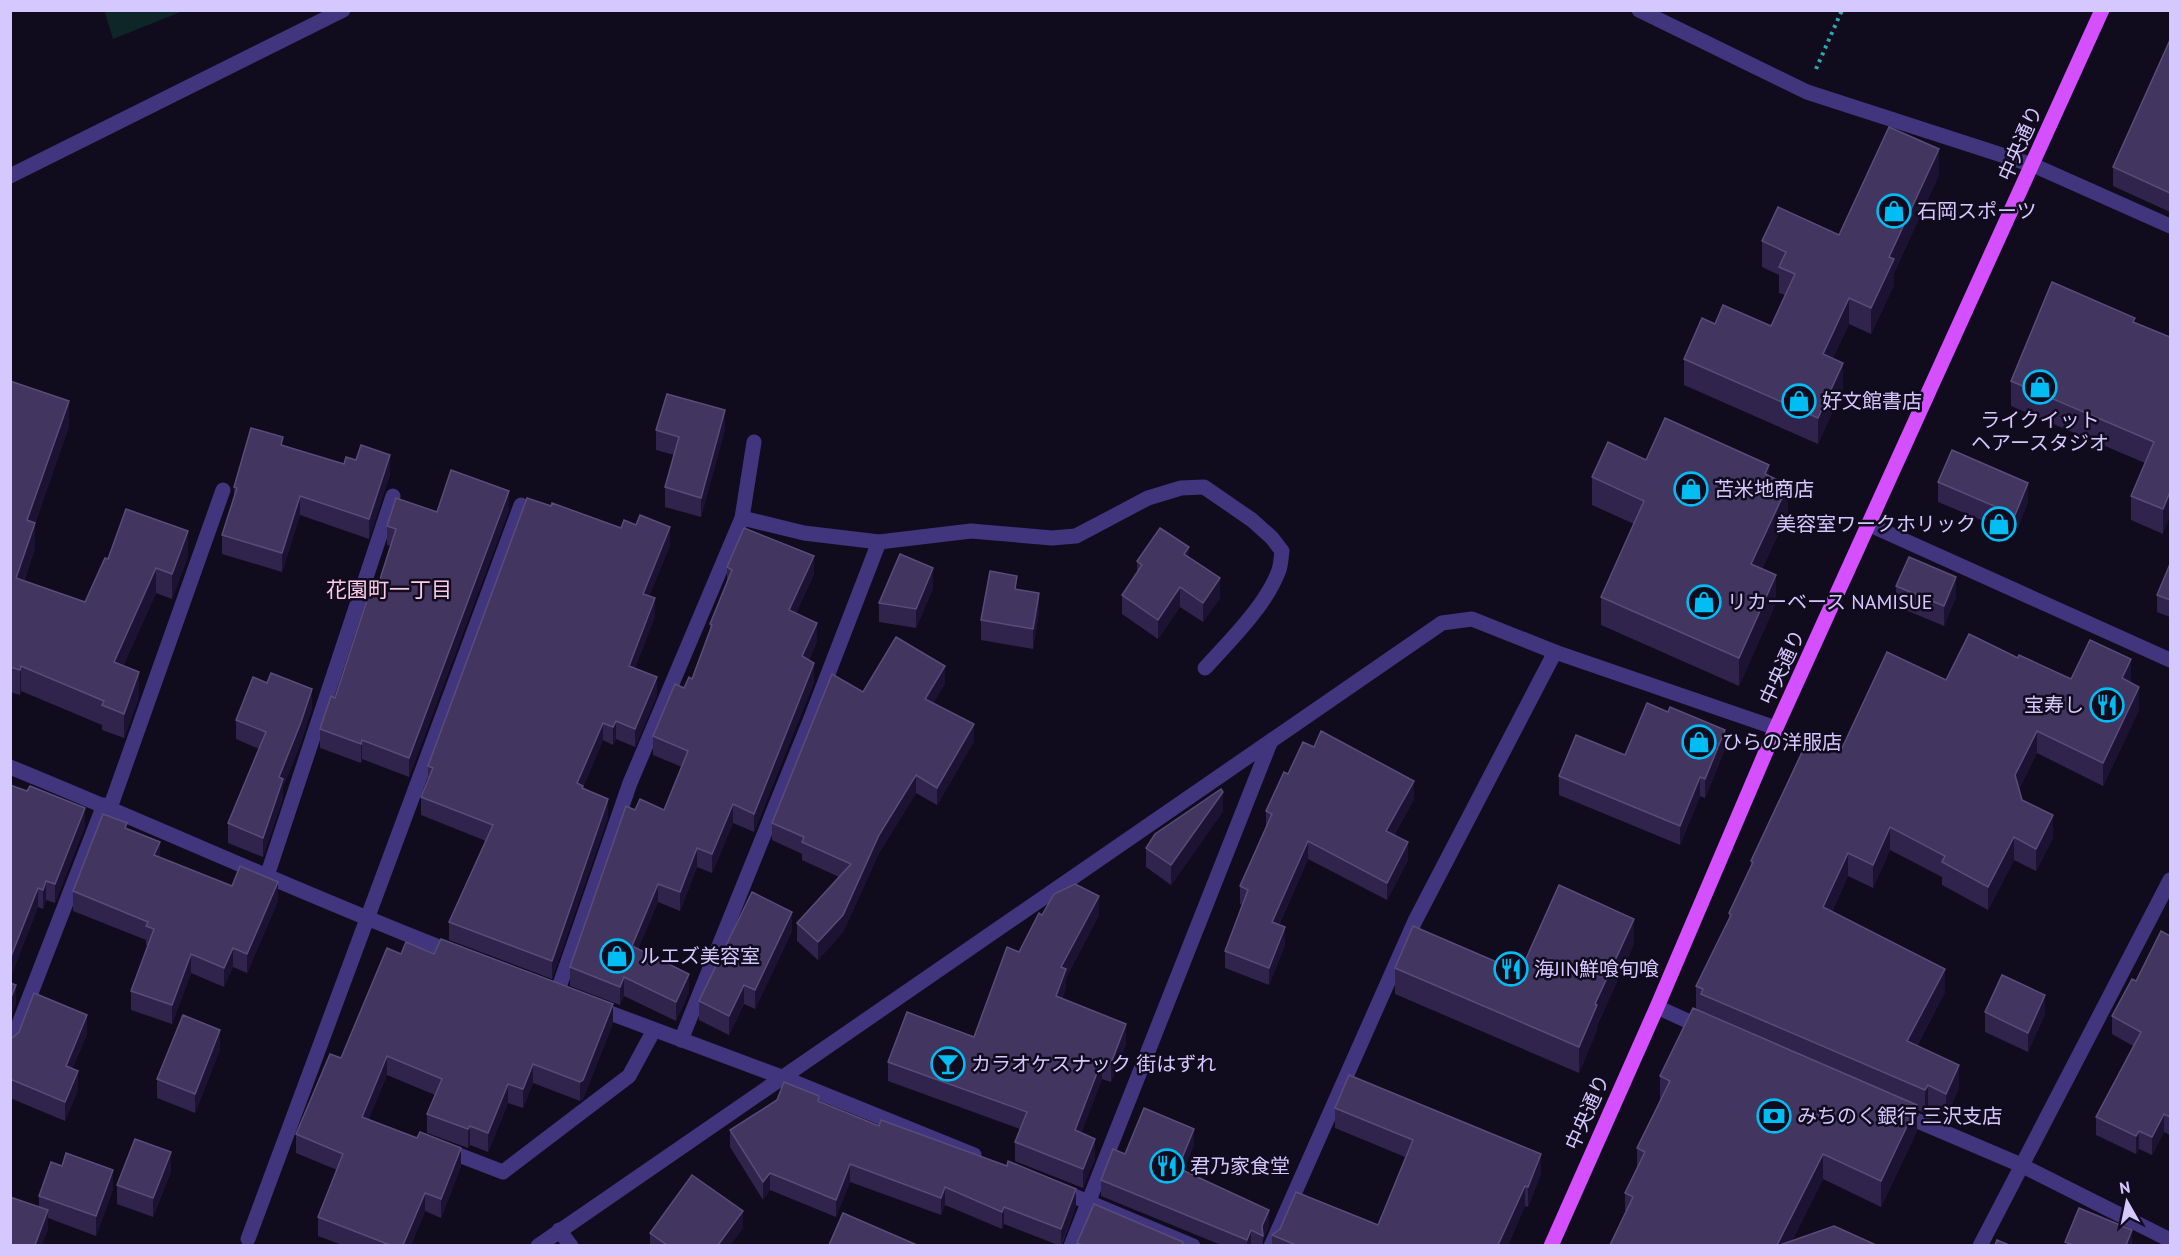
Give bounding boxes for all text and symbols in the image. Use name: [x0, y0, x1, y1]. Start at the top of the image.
street label: 中央通り: [1992, 101, 2048, 185]
shop icon: 石岡スポーツ: [1876, 193, 1912, 229]
place label: 石岡スポーツ: [1917, 198, 2037, 224]
shop icon: ライクイット ヘアースタジオ: [2022, 369, 2058, 405]
shop icon: 好文館書店: [1781, 383, 1817, 419]
place label: 好文館書店: [1822, 388, 1922, 414]
place label: ライクイット ヘアースタジオ: [1971, 407, 2109, 456]
shop icon: 苫米地商店: [1673, 471, 1709, 507]
place label: 苫米地商店: [1714, 476, 1814, 502]
shop icon: 美容室ワークホリック: [1981, 506, 2017, 542]
place label: 美容室ワークホリック: [1776, 511, 1976, 537]
district label: 花園町一丁目: [326, 576, 452, 603]
shop icon: リカーベース NAMISUE: [1686, 584, 1722, 620]
place label: リカーベース NAMISUE: [1727, 589, 1933, 615]
street label: 中央通り: [1753, 625, 1811, 709]
restaurant icon: 宝寿し: [2089, 687, 2125, 723]
place label: 宝寿し: [2024, 692, 2084, 718]
shop icon: ひらの洋服店: [1681, 724, 1717, 760]
place label: ひらの洋服店: [1722, 729, 1842, 755]
shop icon: ルエズ美容室: [599, 938, 635, 974]
place label: ルエズ美容室: [640, 943, 760, 969]
restaurant icon: 海JIN鮮喰旬喰: [1493, 951, 1529, 987]
place label: 海JIN鮮喰旬喰: [1534, 956, 1659, 982]
bar icon: カラオケスナック 街はずれ: [930, 1046, 966, 1082]
place label: カラオケスナック 街はずれ: [971, 1051, 1216, 1077]
street label: 中央通り: [1559, 1070, 1615, 1154]
bank icon: みちのく銀行 三沢支店: [1756, 1098, 1792, 1134]
place label: みちのく銀行 三沢支店: [1797, 1103, 2002, 1129]
restaurant icon: 君乃家食堂: [1149, 1148, 1185, 1184]
place label: 君乃家食堂: [1190, 1153, 1290, 1179]
north arrow: [2097, 1172, 2157, 1232]
text: N: [2118, 1176, 2131, 1198]

